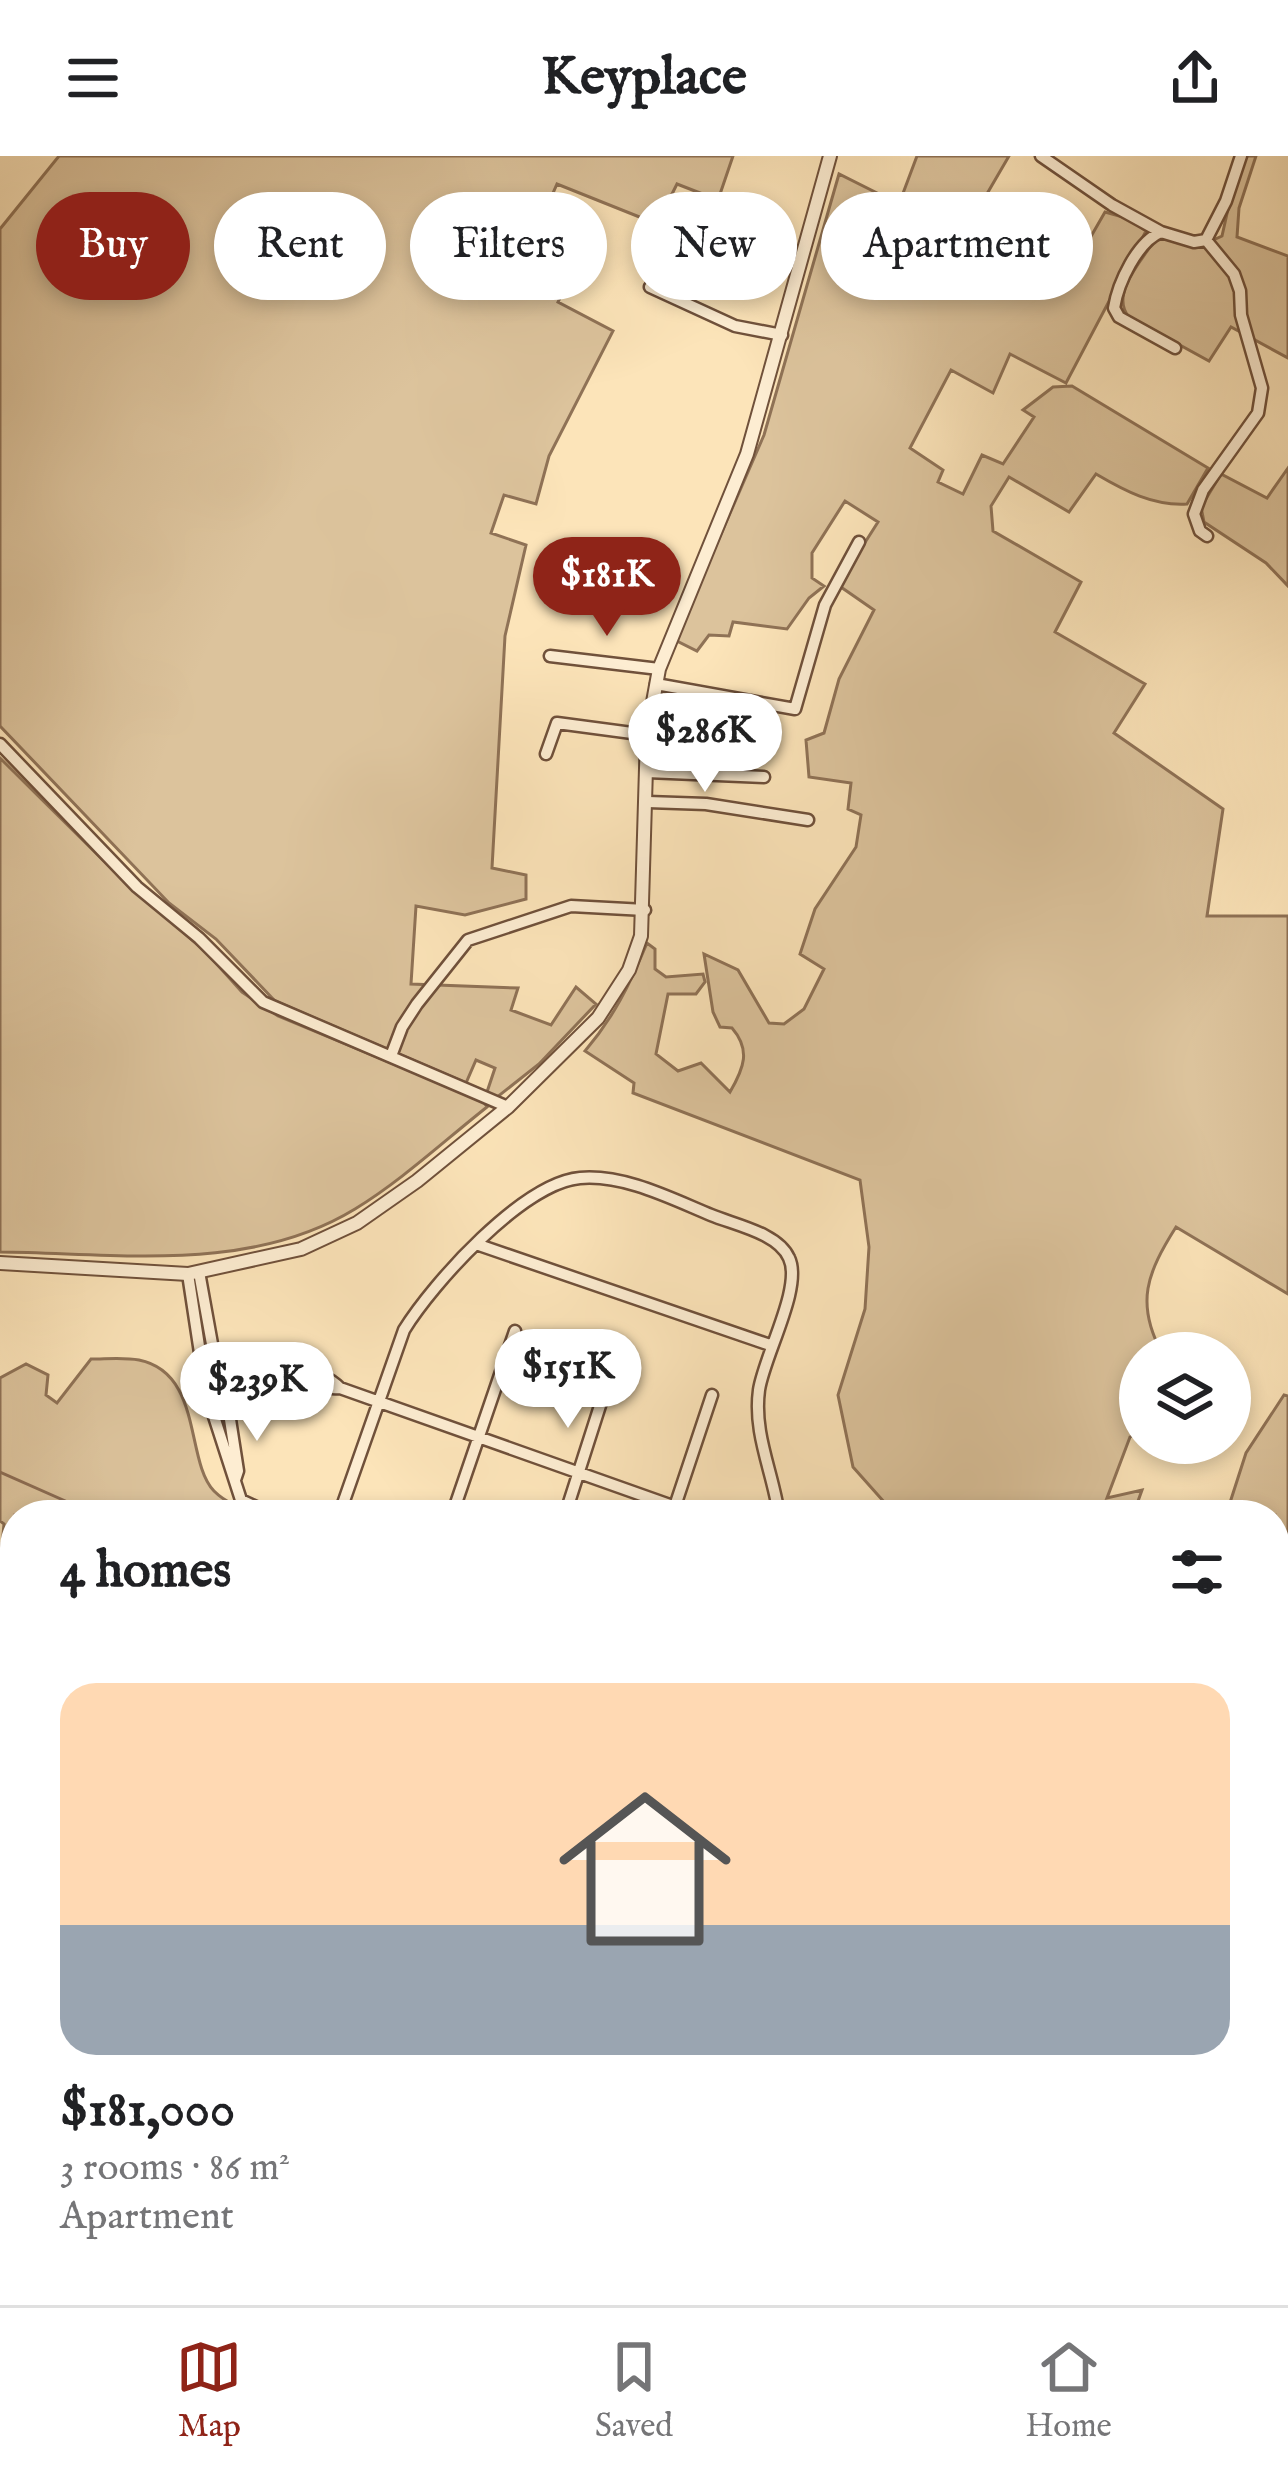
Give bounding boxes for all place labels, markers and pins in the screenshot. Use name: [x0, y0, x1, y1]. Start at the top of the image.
pin: $181K: [523, 537, 691, 639]
pin: $286K: [621, 693, 789, 795]
pin: $151K: [484, 1329, 652, 1431]
pin: $239K: [173, 1342, 341, 1444]

